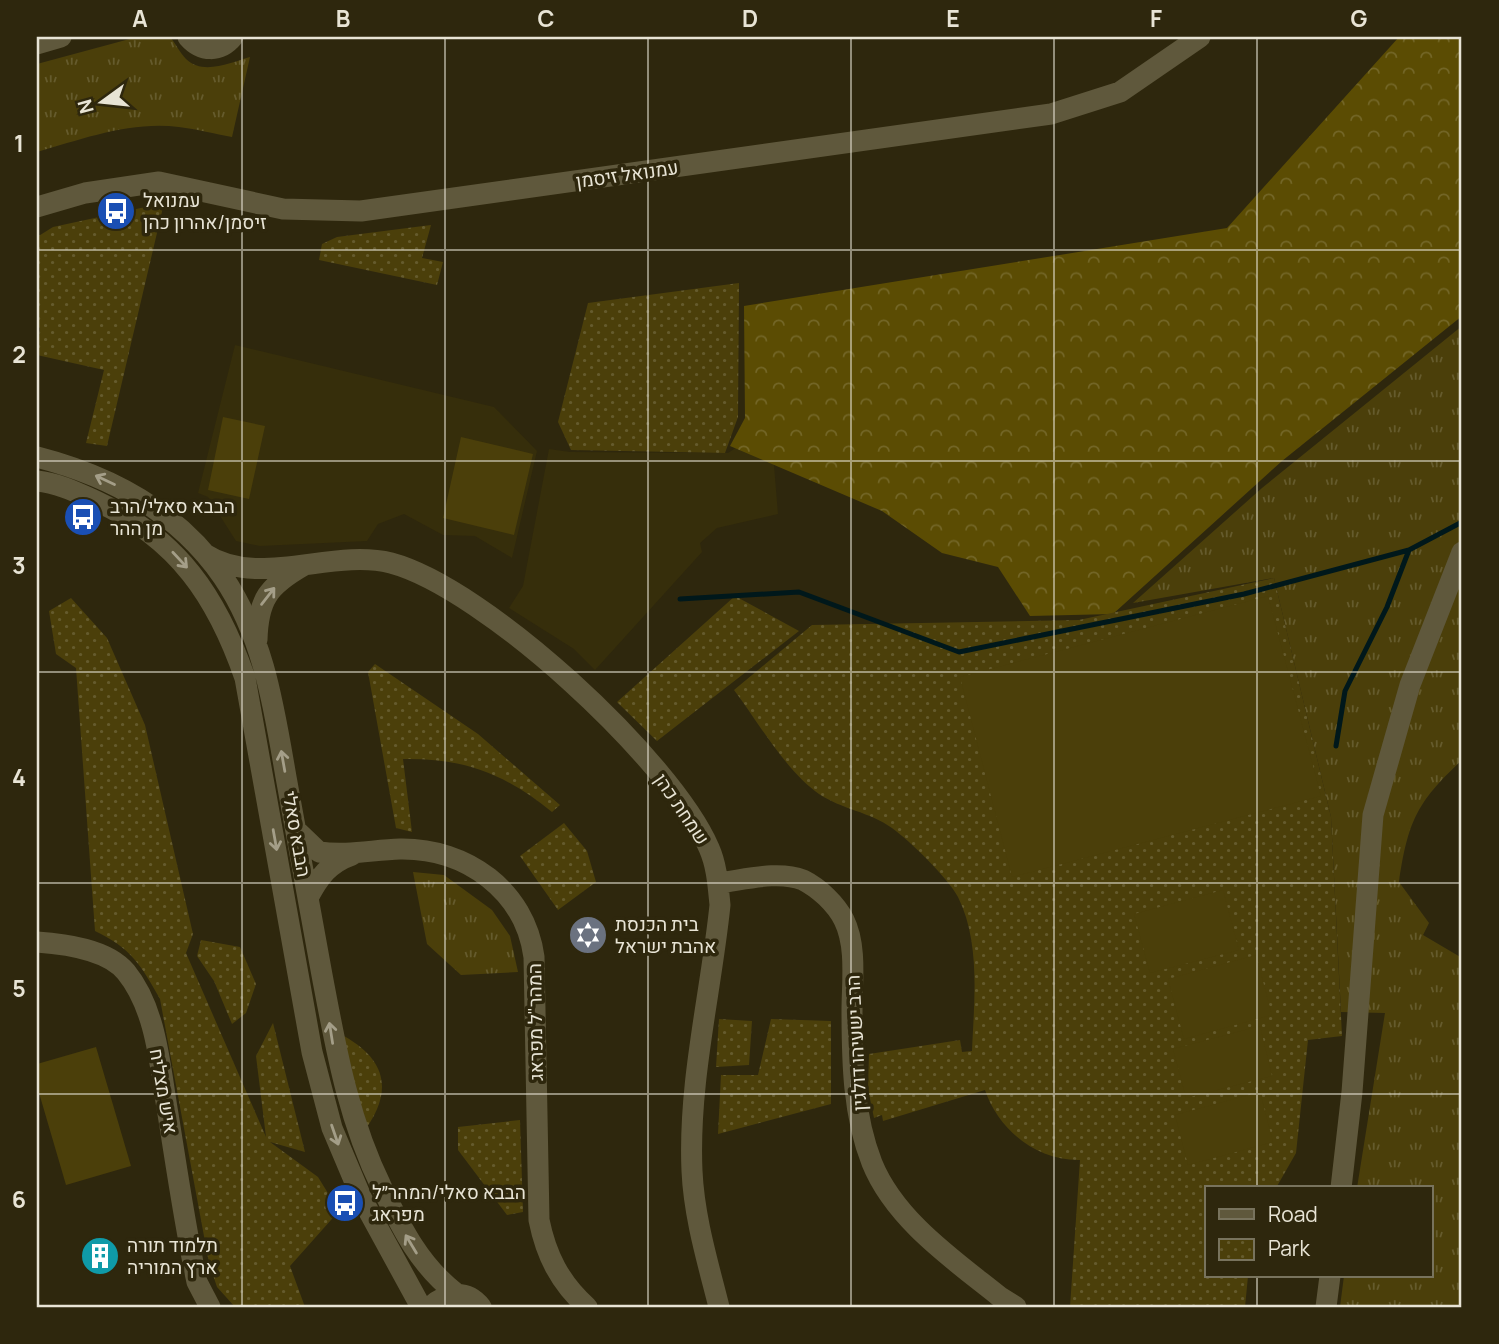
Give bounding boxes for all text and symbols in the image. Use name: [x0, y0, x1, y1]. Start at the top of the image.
text: A: [132, 2, 148, 34]
text: B: [336, 2, 350, 34]
text: C: [538, 2, 555, 34]
text: D: [742, 2, 758, 34]
text: E: [946, 2, 960, 34]
text: F: [1150, 2, 1162, 34]
text: G: [1351, 2, 1368, 34]
north arrow: [66, 66, 136, 136]
text: N: [71, 96, 100, 116]
text: 1: [14, 127, 24, 159]
street label: עמנואל זיסמן: [574, 154, 680, 194]
place label: עמנואל זיסמן/אהרון כהן: [143, 187, 267, 235]
bus stop icon: עמנואל זיסמן/אהרון כהן: [95, 190, 137, 232]
text: 2: [12, 338, 26, 370]
one-way arrow: [94, 473, 116, 486]
place label: הבבא סאלי/הרב מן ההר: [110, 493, 235, 541]
bus stop icon: הבבא סאלי/הרב מן ההר: [62, 496, 104, 538]
text: 3: [12, 549, 26, 581]
one-way arrow: [171, 551, 188, 568]
one-way arrow: [260, 587, 275, 605]
one-way arrow: [276, 750, 290, 772]
text: 4: [12, 761, 26, 793]
street label: שמחת כהן: [649, 768, 715, 850]
street label: הבבא סאלי: [277, 789, 317, 879]
one-way arrow: [269, 828, 282, 851]
place label: בית הכנסת אהבת ישראל: [615, 911, 716, 959]
synagogue icon: בית הכנסת אהבת ישראל: [567, 914, 609, 956]
street label: המהר"ל מפראג: [521, 963, 549, 1081]
text: 5: [12, 972, 26, 1004]
street label: הרב ישעיהו דולגין: [839, 974, 873, 1112]
one-way arrow: [324, 1022, 337, 1045]
street label: איש מצליח: [144, 1046, 184, 1136]
one-way arrow: [330, 1123, 342, 1145]
place label: הבבא סאלי/המהר״ל מפראג: [372, 1179, 526, 1227]
bus stop icon: הבבא סאלי/המהר״ל מפראג: [324, 1182, 366, 1224]
text: 6: [12, 1183, 26, 1215]
legend: [1205, 1186, 1432, 1278]
text: Road: [1268, 1200, 1318, 1228]
place label: תלמוד תורה ארץ המוריה: [127, 1232, 218, 1280]
text: Park: [1268, 1234, 1310, 1262]
building icon: תלמוד תורה ארץ המוריה: [79, 1235, 121, 1277]
one-way arrow: [404, 1235, 418, 1255]

